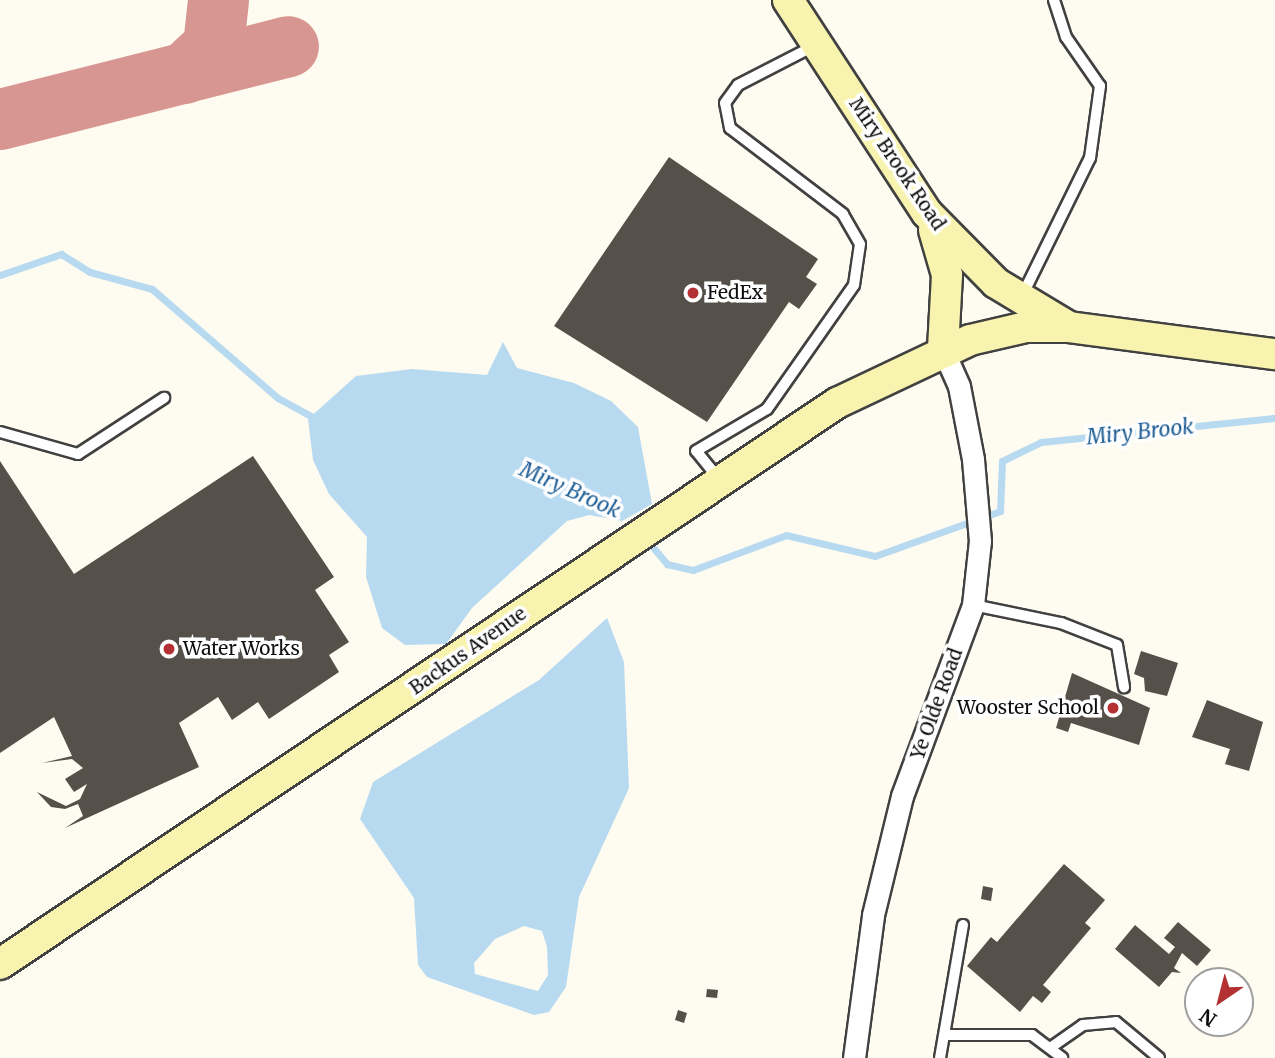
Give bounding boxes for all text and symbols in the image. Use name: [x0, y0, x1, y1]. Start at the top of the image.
street label: Miry Brook Road: [844, 93, 950, 235]
place label: FedEx: [707, 282, 763, 304]
marker: FedEx: [685, 285, 701, 301]
water label: Miry Brook: [1085, 414, 1195, 450]
water label: Miry Brook: [516, 457, 624, 523]
street label: Backus Avenue: [405, 602, 531, 700]
place label: Water Works: [183, 638, 300, 660]
marker: Water Works: [161, 641, 177, 657]
street label: Ye Olde Road: [906, 645, 968, 763]
place label: Wooster School: [957, 697, 1099, 719]
marker: Wooster School: [1105, 700, 1121, 716]
north arrow: [1184, 967, 1254, 1037]
text: N: [1195, 1003, 1221, 1032]

